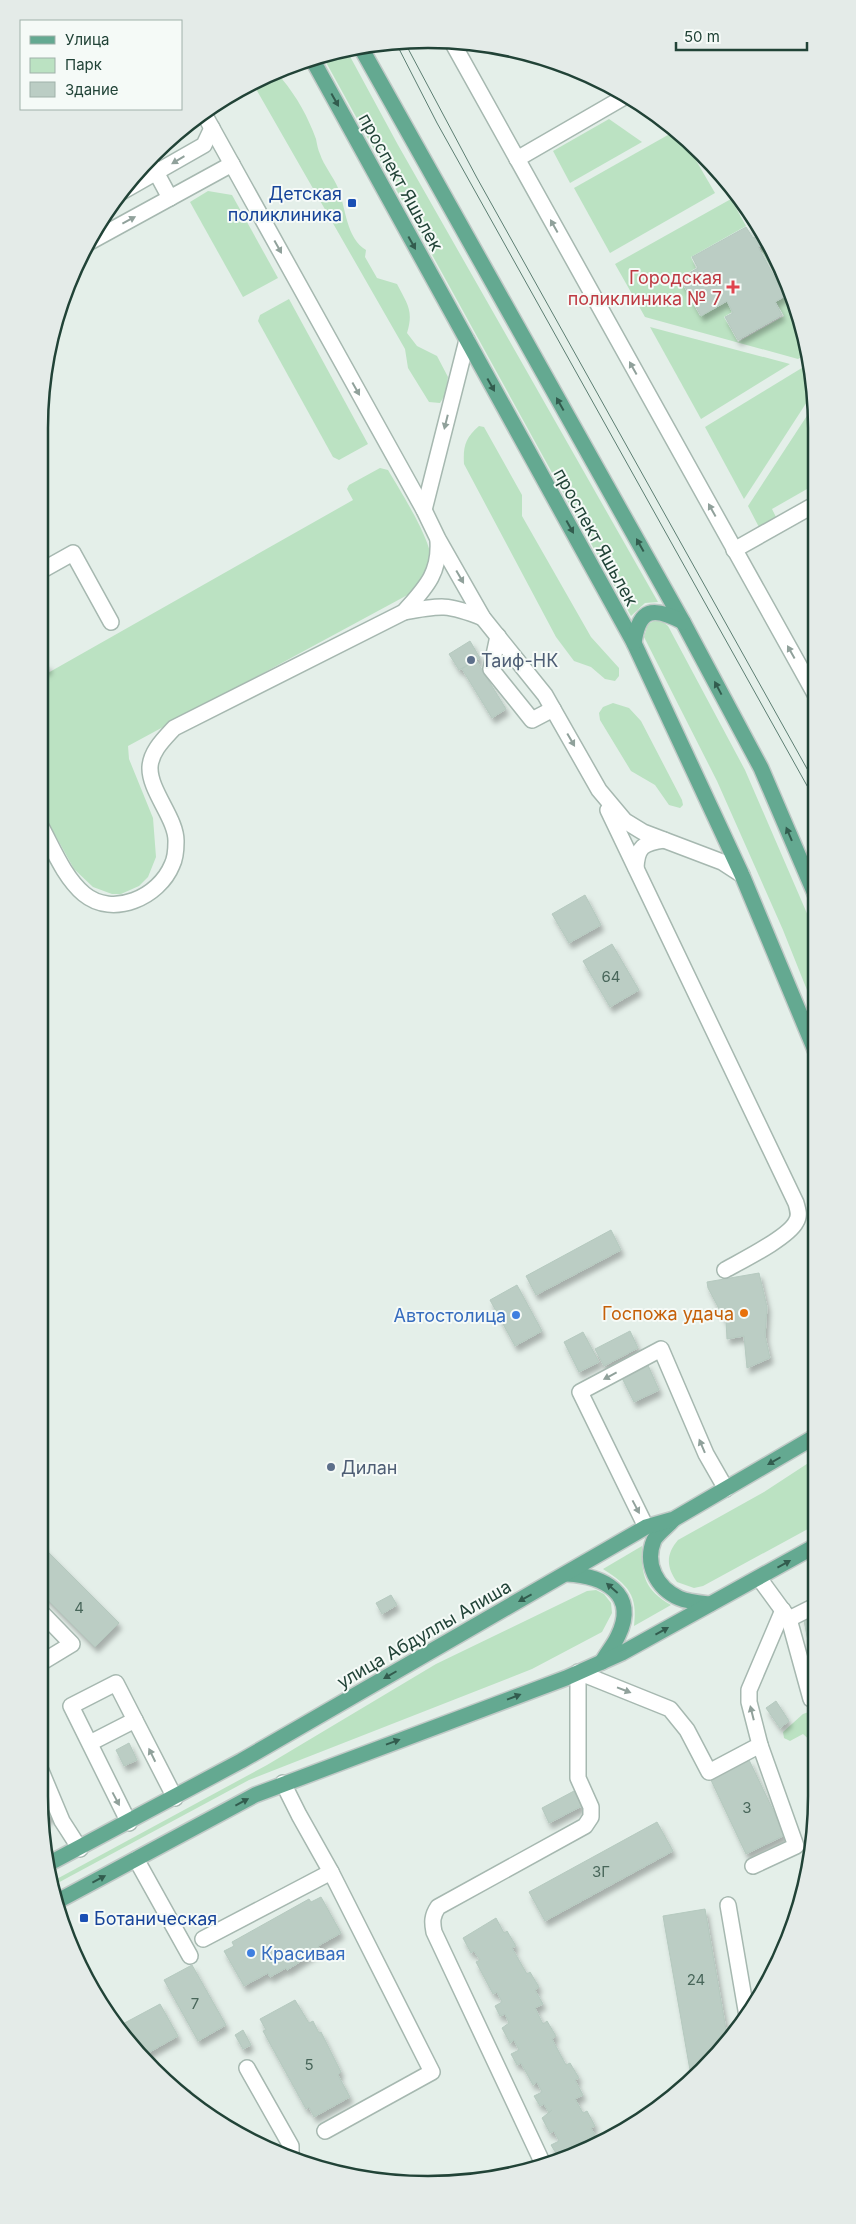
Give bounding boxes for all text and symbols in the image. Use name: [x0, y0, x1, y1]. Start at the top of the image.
legend: [20, 20, 182, 110]
scale bar: [676, 20, 807, 52]
text: 50 m: [684, 27, 720, 46]
text: Улица: [65, 30, 109, 49]
text: Парк: [65, 55, 102, 74]
text: Здание: [65, 80, 119, 99]
one-way arrow: [331, 93, 339, 107]
street label: проспект Яшьлек: [354, 110, 448, 255]
one-way arrow: [171, 156, 184, 165]
place label: Детская поликлиника: [228, 183, 342, 225]
marker: Детская поликлиника: [346, 197, 358, 209]
one-way arrow: [123, 216, 136, 225]
one-way arrow: [549, 219, 558, 232]
one-way arrow: [408, 236, 417, 249]
one-way arrow: [273, 240, 282, 254]
place label: Городская поликлиника № 7: [568, 267, 722, 309]
marker: Городская поликлиника № 7: [726, 280, 740, 294]
one-way arrow: [628, 361, 637, 374]
one-way arrow: [487, 378, 495, 392]
one-way arrow: [352, 382, 360, 397]
one-way arrow: [556, 396, 564, 411]
one-way arrow: [442, 414, 450, 429]
street label: проспект Яшьлек: [549, 465, 643, 610]
one-way arrow: [707, 503, 716, 517]
one-way arrow: [566, 520, 574, 535]
one-way arrow: [635, 539, 644, 552]
one-way arrow: [456, 570, 464, 585]
one-way arrow: [787, 644, 795, 659]
place label: Таиф-НК: [481, 650, 558, 671]
marker: Таиф-НК: [465, 654, 477, 666]
one-way arrow: [714, 680, 722, 695]
one-way arrow: [566, 734, 575, 747]
one-way arrow: [784, 827, 792, 841]
house number: 64: [602, 967, 621, 986]
place label: Госпожа удача: [602, 1303, 734, 1324]
place label: Автостолица: [394, 1305, 506, 1326]
marker: Госпожа удача: [738, 1307, 750, 1319]
marker: Автостолица: [510, 1309, 522, 1321]
one-way arrow: [603, 1372, 617, 1380]
one-way arrow: [698, 1439, 706, 1453]
one-way arrow: [768, 1456, 781, 1465]
place label: Дилан: [341, 1457, 398, 1478]
marker: Дилан: [325, 1461, 337, 1473]
one-way arrow: [631, 1501, 640, 1514]
one-way arrow: [776, 1560, 791, 1568]
street label: улица Абдуллы Алиша: [333, 1576, 515, 1692]
one-way arrow: [605, 1583, 618, 1594]
one-way arrow: [517, 1594, 532, 1602]
house number: 4: [74, 1598, 84, 1617]
one-way arrow: [655, 1627, 670, 1635]
one-way arrow: [384, 1670, 397, 1679]
one-way arrow: [616, 1687, 631, 1694]
one-way arrow: [507, 1693, 522, 1701]
one-way arrow: [748, 1706, 756, 1721]
one-way arrow: [386, 1738, 401, 1746]
one-way arrow: [148, 1748, 156, 1762]
one-way arrow: [112, 1792, 120, 1806]
one-way arrow: [236, 1797, 249, 1806]
house number: 3: [742, 1798, 752, 1817]
house number: 3Г: [592, 1862, 610, 1881]
one-way arrow: [92, 1875, 107, 1883]
place label: Ботаническая: [94, 1908, 217, 1929]
marker: Ботаническая: [78, 1912, 90, 1924]
place label: Красивая: [261, 1943, 346, 1964]
marker: Красивая: [245, 1947, 257, 1959]
house number: 24: [687, 1970, 705, 1989]
house number: 7: [191, 1994, 199, 2013]
house number: 5: [304, 2055, 314, 2074]

